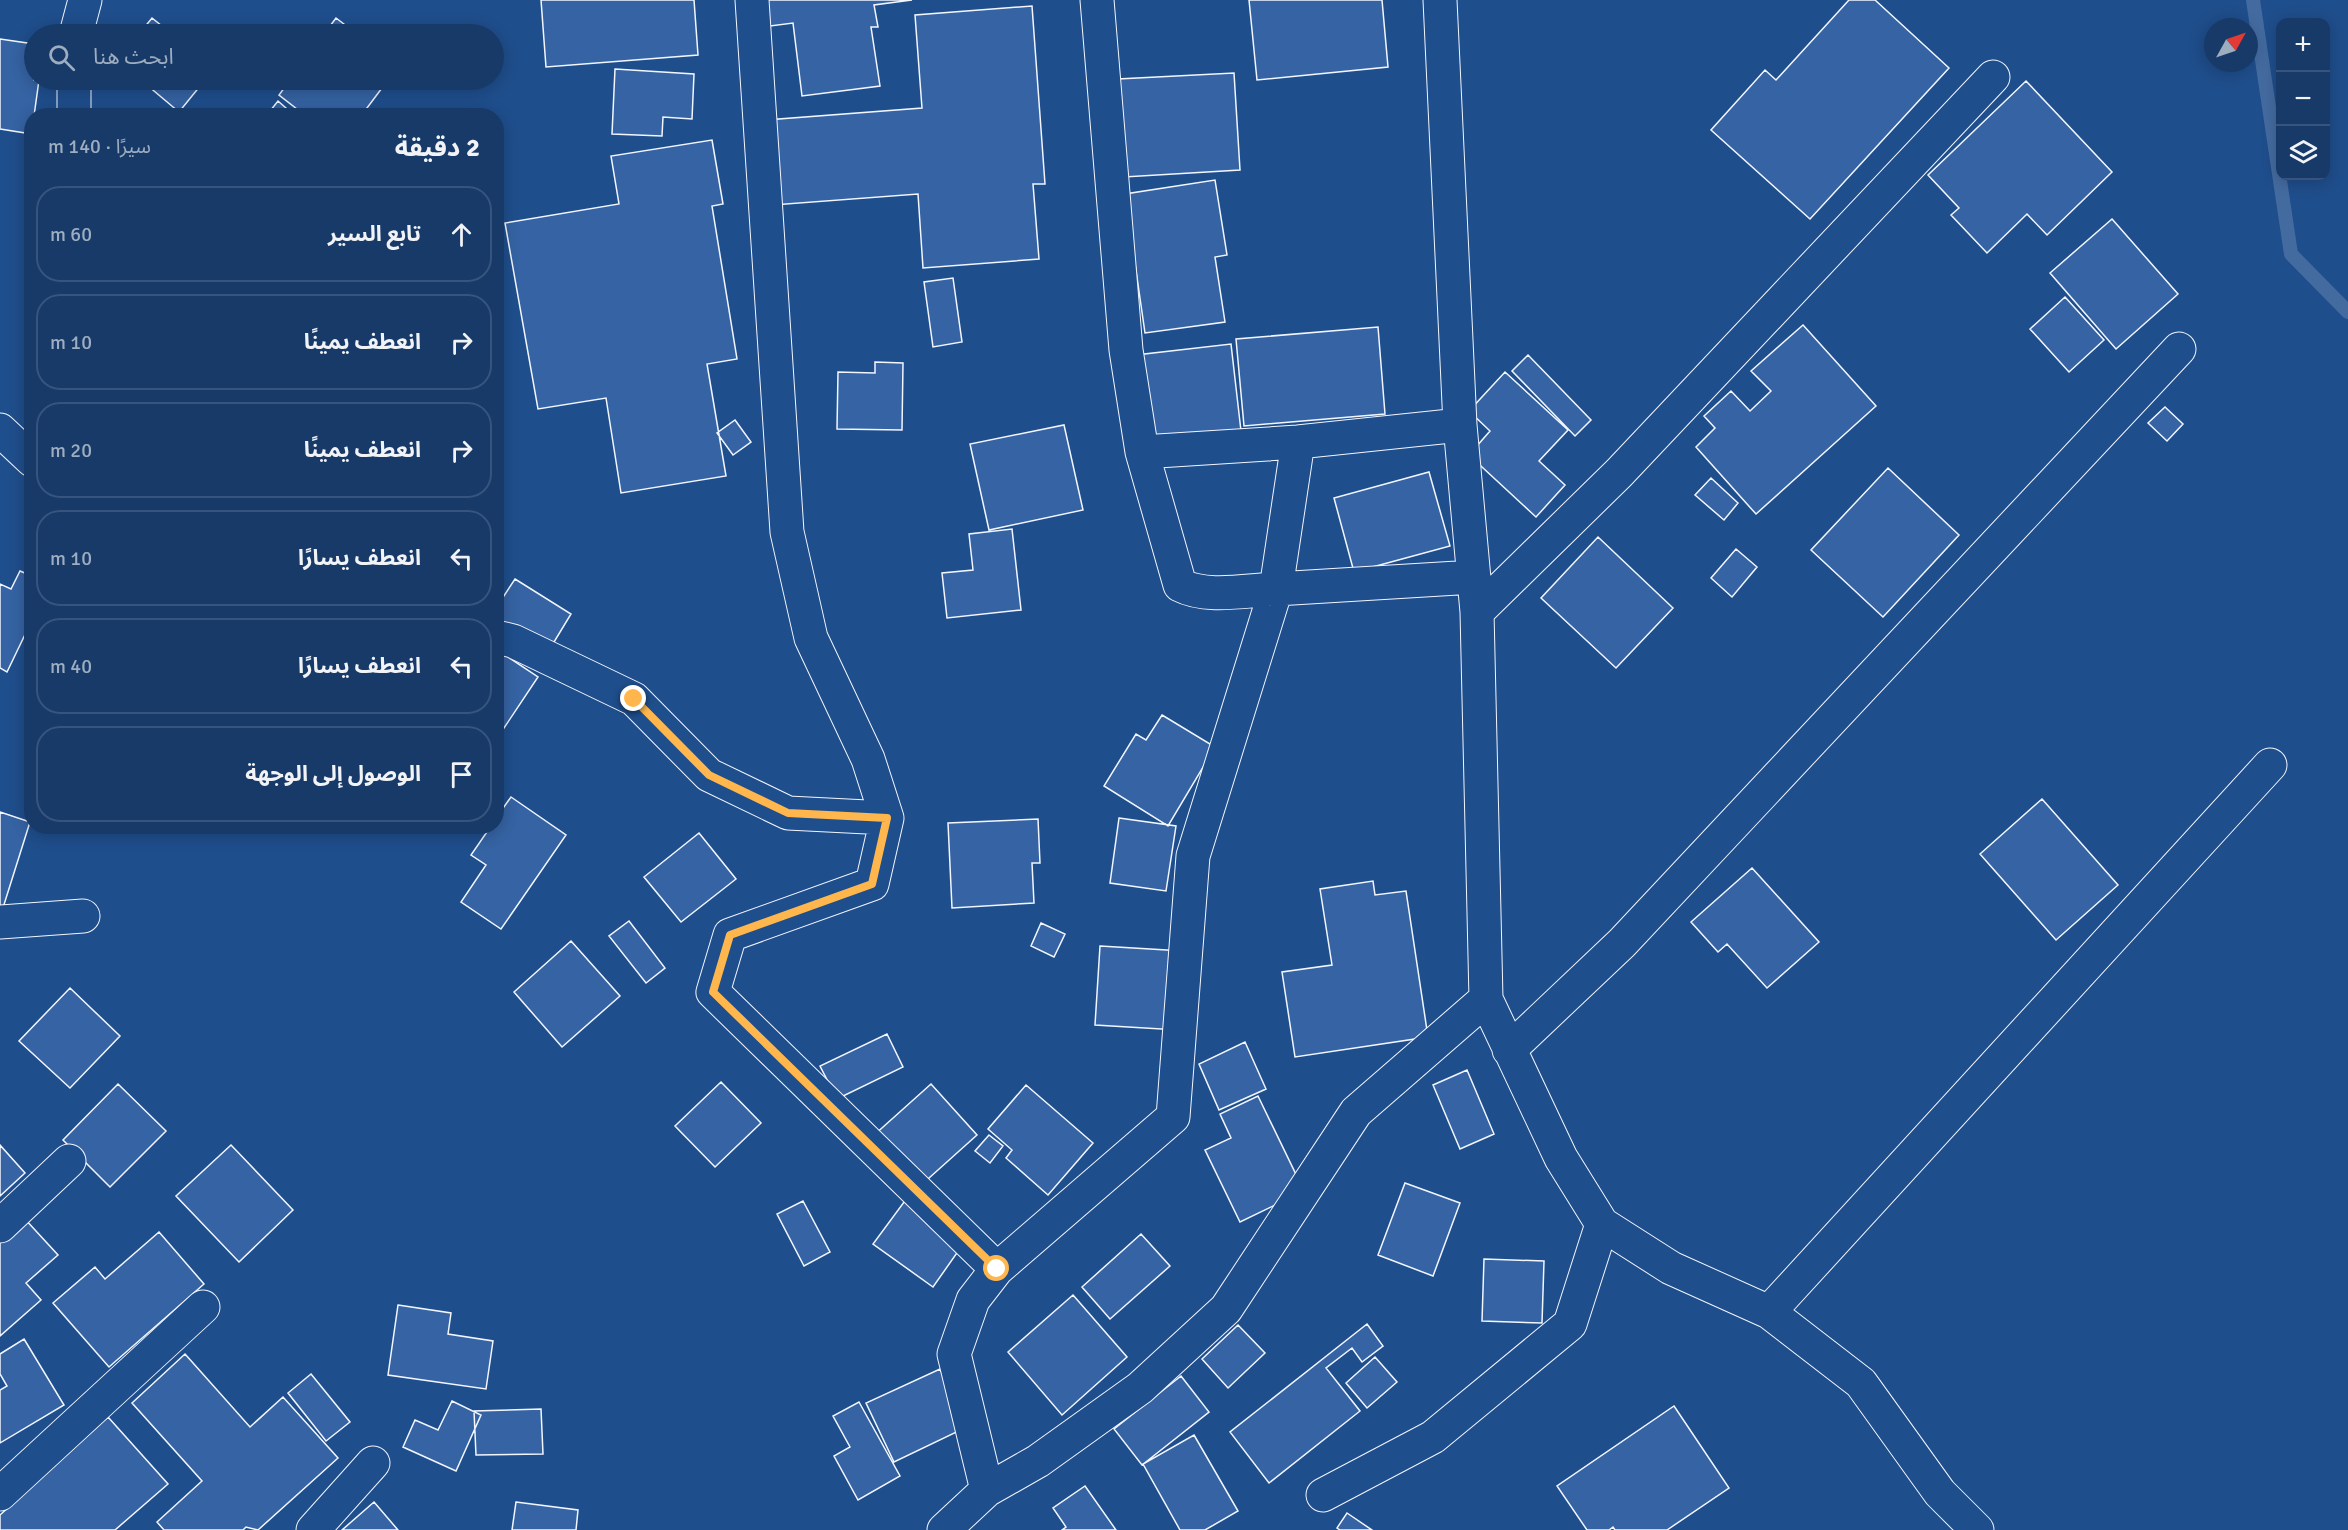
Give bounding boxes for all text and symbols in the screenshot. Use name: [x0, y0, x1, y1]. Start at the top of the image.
north arrow: [2204, 18, 2258, 72]
map controls: [2276, 18, 2330, 180]
button: +: [2276, 18, 2330, 72]
search box: [24, 24, 504, 90]
icon: search: [45, 41, 78, 74]
text: ابحث هنا: [93, 43, 174, 70]
button: −: [2276, 72, 2330, 126]
button: layers: [2276, 126, 2330, 180]
text: 2 دقيقة: [395, 132, 480, 164]
text: سيرًا · 140 m: [48, 134, 151, 159]
icon: ahead: [445, 218, 478, 251]
text: تابع السير: [328, 220, 421, 247]
text: 60 m: [50, 222, 92, 247]
icon: right: [445, 326, 478, 359]
text: انعطف يمينًا: [304, 328, 421, 355]
text: 10 m: [50, 330, 92, 355]
icon: right: [445, 434, 478, 467]
text: انعطف يمينًا: [304, 436, 421, 463]
text: 20 m: [50, 438, 92, 463]
icon: left: [445, 542, 478, 575]
text: انعطف يسارًا: [298, 544, 421, 571]
text: 10 m: [50, 546, 92, 571]
icon: left: [445, 650, 478, 683]
text: انعطف يسارًا: [298, 652, 421, 679]
text: 40 m: [50, 654, 92, 679]
route end: [620, 685, 646, 711]
icon: arrive: [445, 758, 478, 791]
text: الوصول إلى الوجهة: [245, 760, 421, 787]
route start: [983, 1255, 1009, 1281]

